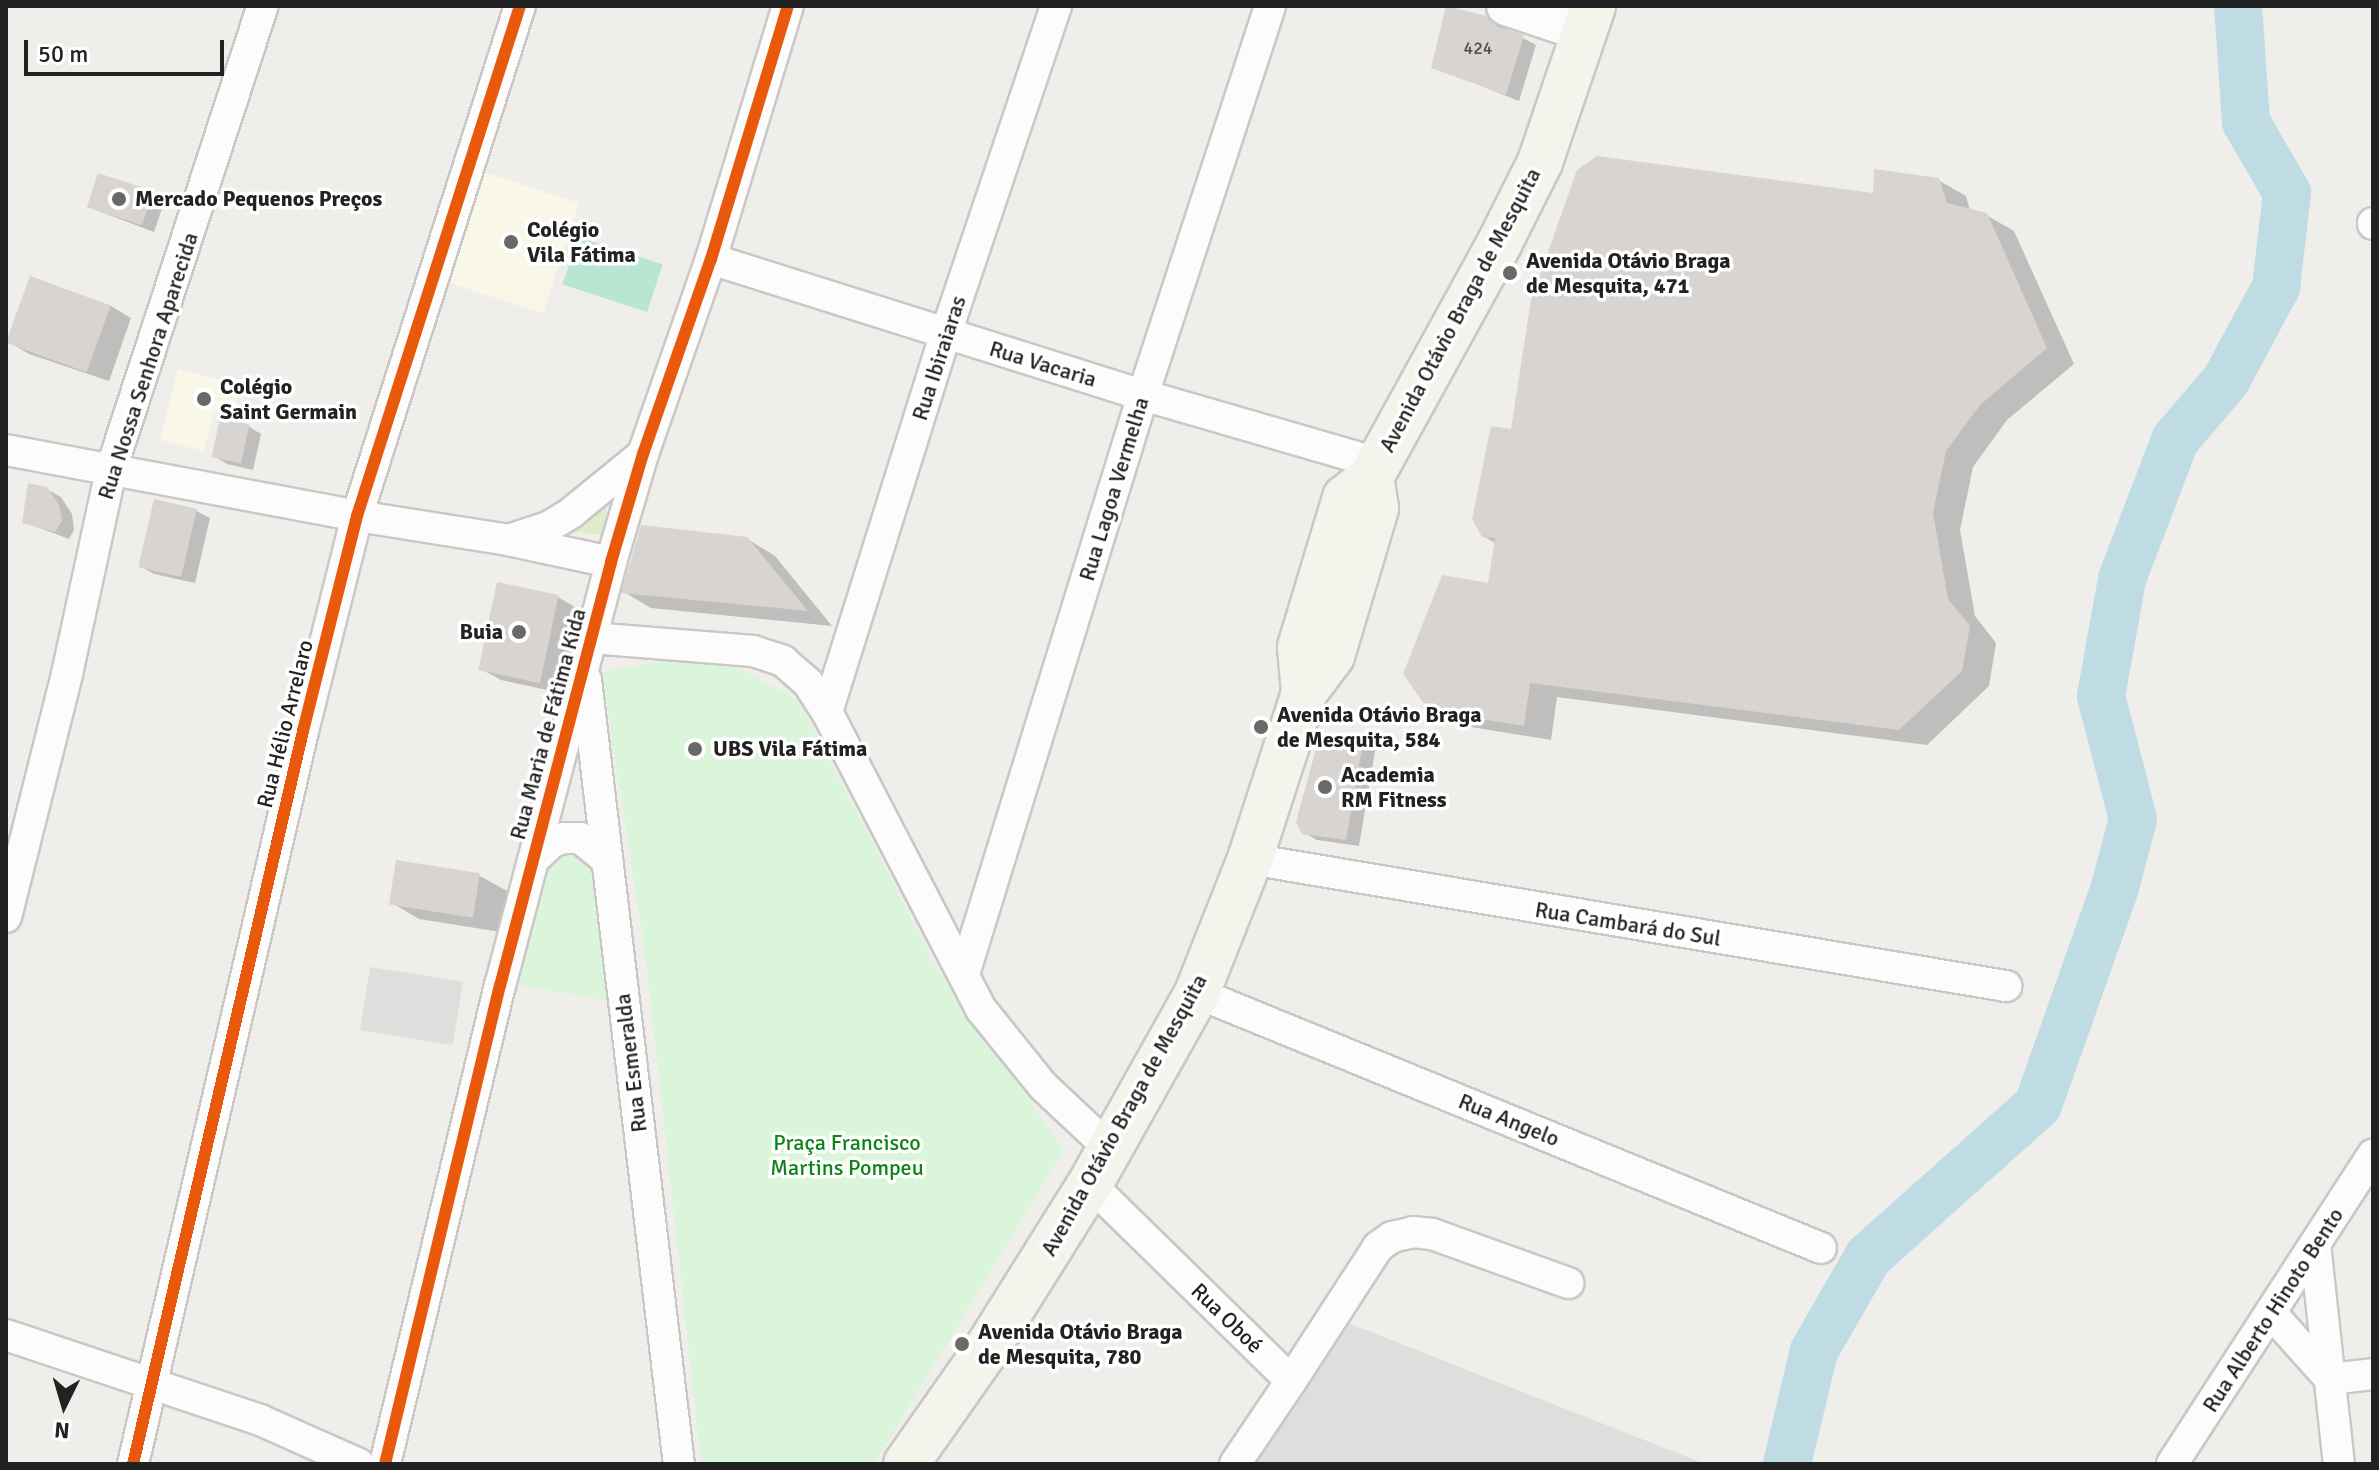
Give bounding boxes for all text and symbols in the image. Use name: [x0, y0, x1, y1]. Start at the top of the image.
scale bar: [28, 24, 228, 74]
house number: 424: [1463, 37, 1493, 59]
text: 50 m: [38, 39, 88, 69]
street label: Avenida Otávio Braga de Mesquita: [1374, 163, 1546, 457]
place label: Mercado Pequenos Preços: [135, 186, 382, 212]
marker: Mercado Pequenos Preços: [110, 190, 128, 208]
place label: Colégio Vila Fátima: [527, 216, 636, 268]
street label: Rua Nossa Senhora Aparecida: [92, 229, 204, 503]
marker: Colégio Vila Fátima: [502, 233, 520, 251]
place label: Avenida Otávio Braga de Mesquita, 471: [1526, 247, 1730, 298]
marker: Avenida Otávio Braga de Mesquita, 471: [1501, 264, 1519, 282]
street label: Rua Ibiraiaras: [906, 292, 972, 424]
street label: Rua Vacaria: [986, 335, 1100, 393]
place label: Colégio Saint Germain: [220, 373, 357, 424]
marker: Colégio Saint Germain: [195, 390, 213, 408]
street label: Rua Lagoa Vermelha: [1073, 394, 1155, 584]
street label: Rua Maria de Fátima Kida: [504, 605, 592, 843]
place label: Buia: [460, 619, 503, 645]
marker: Buia: [510, 623, 528, 641]
street label: Rua Hélio Arrelaro: [251, 637, 319, 811]
place label: Avenida Otávio Braga de Mesquita, 584: [1277, 701, 1481, 752]
marker: Avenida Otávio Braga de Mesquita, 584: [1252, 718, 1270, 736]
place label: UBS Vila Fátima: [713, 736, 867, 762]
marker: UBS Vila Fátima: [684, 738, 706, 760]
place label: Academia RM Fitness: [1341, 761, 1447, 812]
marker: Academia RM Fitness: [1316, 778, 1334, 796]
street label: Rua Cambará do Sul: [1533, 896, 1723, 952]
street label: Avenida Otávio Braga de Mesquita: [1035, 969, 1213, 1261]
street label: Rua Esmeralda: [609, 992, 653, 1134]
street label: Rua Angelo: [1455, 1088, 1563, 1152]
park label: Praça Francisco Martins Pompeu: [770, 1129, 924, 1180]
street label: Rua Alberto Hinoto Bento: [2197, 1203, 2349, 1417]
street label: Rua Oboé: [1186, 1277, 1268, 1359]
place label: Avenida Otávio Braga de Mesquita, 780: [978, 1318, 1182, 1370]
marker: Avenida Otávio Braga de Mesquita, 780: [953, 1335, 971, 1353]
north arrow: [24, 1366, 104, 1446]
text: N: [53, 1416, 71, 1445]

